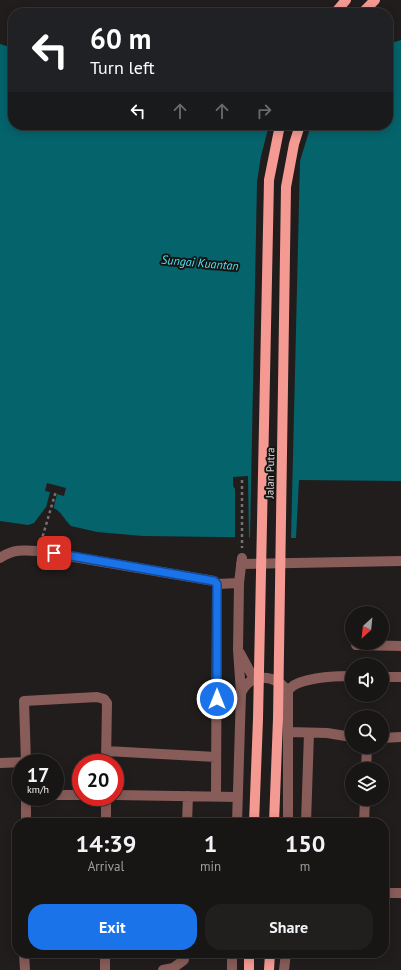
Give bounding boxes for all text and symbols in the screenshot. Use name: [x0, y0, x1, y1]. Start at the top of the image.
text: 60 m: [90, 20, 151, 57]
icon: left: [24, 24, 76, 76]
text: Turn left: [90, 56, 155, 79]
icon: left: [127, 100, 149, 122]
icon: ahead: [169, 100, 191, 122]
icon: ahead: [211, 100, 233, 122]
icon: right: [253, 100, 275, 122]
water label: Sungai Kuantan: [161, 252, 239, 273]
street label: Jalan Putra: [263, 447, 277, 500]
pin: [37, 536, 71, 570]
icon: arrive: [43, 542, 65, 564]
north arrow: [345, 606, 389, 650]
map controls: [345, 606, 389, 806]
button: sound: [345, 658, 389, 702]
position arrow: [196, 678, 238, 720]
button: search: [345, 710, 389, 754]
speed limit sign: 20: [72, 754, 124, 806]
text: 17: [27, 762, 49, 788]
button: layers: [345, 762, 389, 806]
text: km/h: [27, 783, 49, 796]
text: 14:39: [76, 828, 136, 859]
text: 1: [204, 828, 217, 859]
text: 150: [285, 828, 325, 859]
text: Arrival: [88, 858, 124, 875]
text: min: [200, 858, 221, 875]
text: m: [300, 858, 310, 875]
button: Exit: [28, 904, 197, 950]
button: Share: [205, 904, 373, 950]

